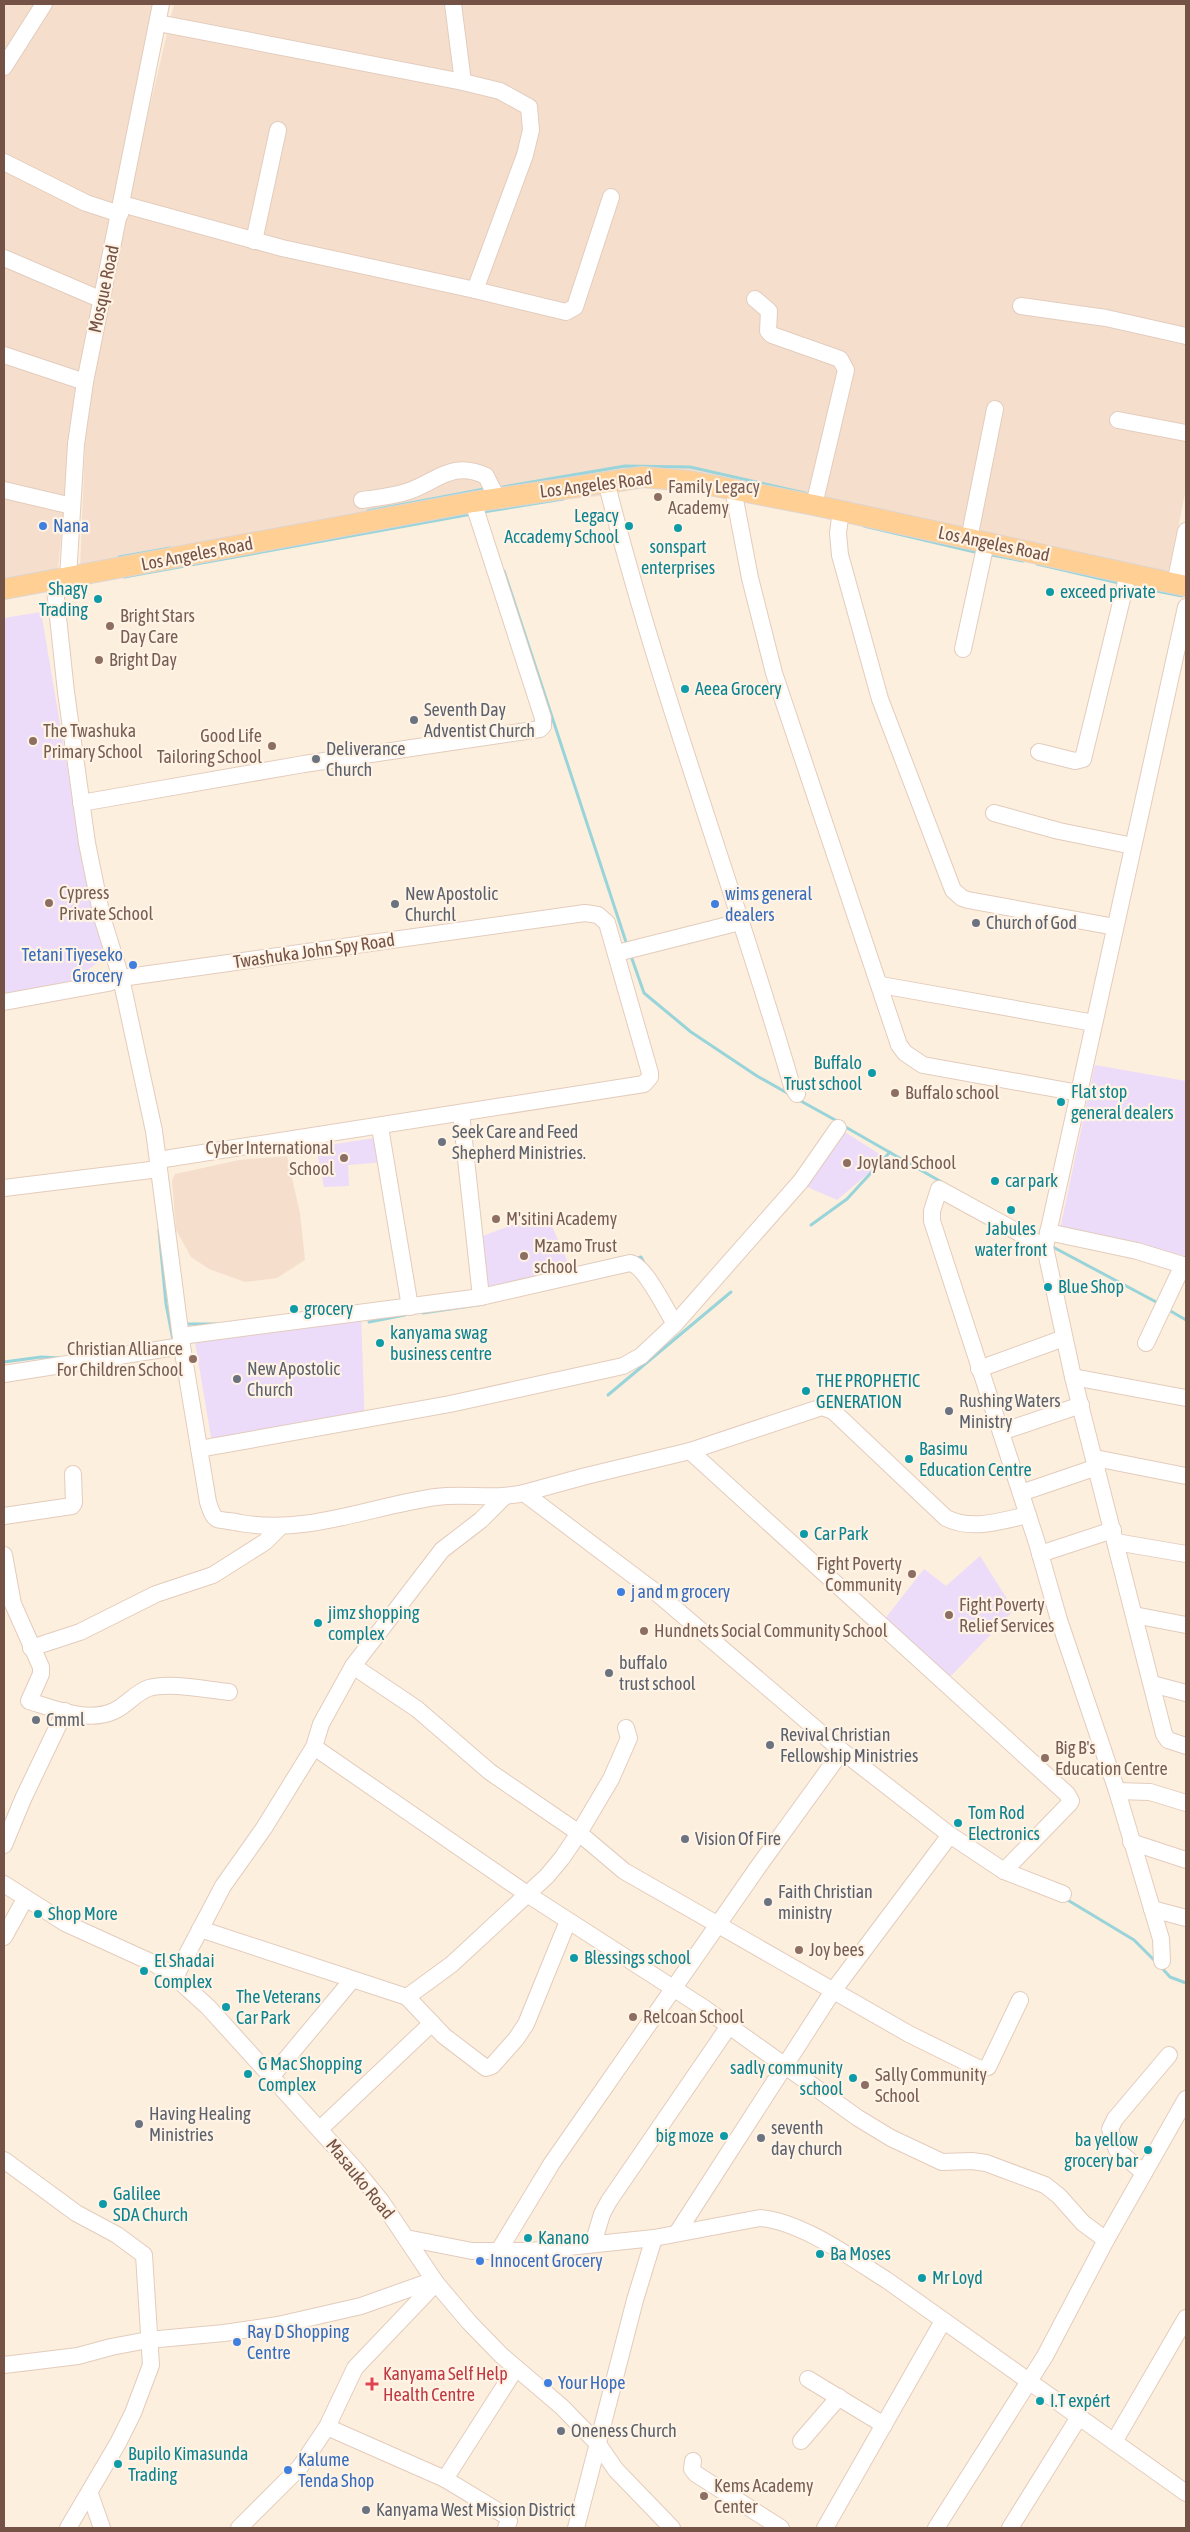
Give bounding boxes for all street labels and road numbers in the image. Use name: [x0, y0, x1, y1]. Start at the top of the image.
street label: Mosque Road: [84, 243, 123, 335]
street label: Los Angeles Road: [538, 467, 653, 502]
street label: Los Angeles Road: [937, 521, 1052, 566]
street label: Los Angeles Road: [139, 532, 255, 575]
street label: Twashuka John Spy Road: [232, 929, 396, 972]
street label: Masauko Road: [322, 2135, 399, 2223]

